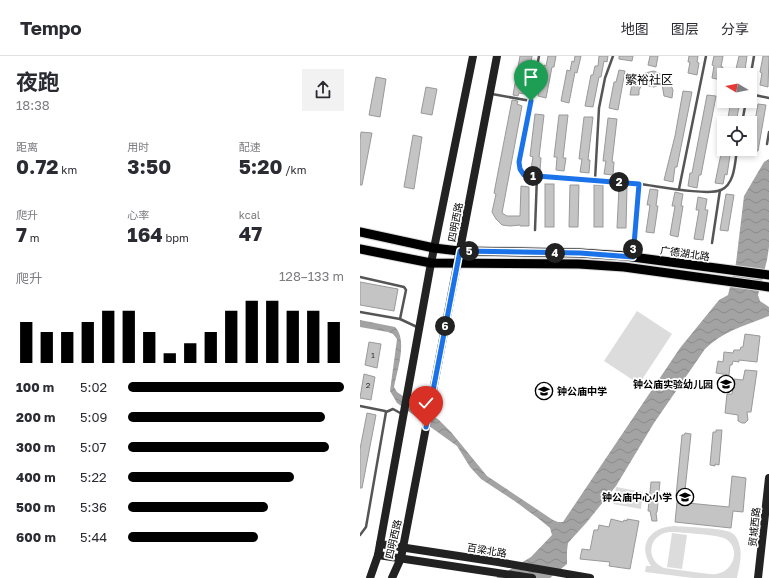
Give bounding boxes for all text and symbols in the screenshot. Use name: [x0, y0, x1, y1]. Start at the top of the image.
text: Tempo: [20, 16, 82, 39]
text: 地图: [621, 20, 649, 37]
text: 图层: [671, 20, 699, 37]
text: 分享: [721, 20, 749, 37]
pin: [514, 60, 548, 101]
icon: arrive: [520, 66, 542, 88]
text: 夜跑: [16, 68, 60, 95]
north arrow: [717, 68, 757, 108]
map controls: [717, 68, 757, 156]
button: share: [302, 69, 344, 111]
district label: 繁裕社区: [625, 72, 673, 87]
text: 18:38: [16, 97, 50, 113]
button: locate: [717, 116, 757, 156]
text: 距离: [16, 140, 38, 153]
text: 用时: [127, 140, 149, 153]
text: 配速: [239, 140, 261, 153]
text: 0.72: [16, 154, 59, 178]
text: 3:50: [127, 154, 171, 178]
text: 5:20: [239, 154, 282, 178]
text: km: [59, 163, 77, 176]
text: /km: [282, 163, 306, 176]
pin: 1: [523, 166, 543, 186]
text: 1: [530, 169, 536, 182]
pin: 2: [609, 172, 629, 192]
text: 2: [616, 175, 622, 188]
street label: 四明西路: [445, 201, 465, 243]
text: 爬升: [16, 208, 38, 221]
text: 心率: [127, 208, 149, 221]
text: kcal: [239, 208, 260, 221]
text: 47: [239, 221, 262, 245]
text: 7: [16, 222, 27, 246]
text: 164: [127, 222, 163, 246]
text: m: [27, 231, 39, 244]
text: bpm: [163, 231, 189, 244]
pin: 3: [623, 239, 643, 259]
pin: 5: [459, 241, 479, 261]
text: 3: [630, 242, 636, 255]
pin: 4: [545, 243, 565, 263]
text: 5: [466, 244, 472, 257]
street label: 广德湖北路: [659, 244, 711, 262]
text: 4: [552, 246, 558, 259]
text: 128–133 m: [279, 268, 344, 284]
text: 爬升: [16, 270, 42, 286]
pin: 6: [435, 316, 455, 336]
text: 6: [442, 319, 449, 332]
house number: 1: [371, 350, 375, 360]
school or university icon: 钟公庙实验幼儿园: [716, 374, 736, 394]
place label: 钟公庙实验幼儿园: [633, 378, 713, 390]
text: 100 m: [16, 379, 54, 395]
text: 5:02: [80, 379, 107, 395]
house number: 2: [366, 380, 371, 390]
school or university icon: 钟公庙中学: [534, 381, 554, 401]
place label: 钟公庙中学: [557, 385, 607, 397]
pin: [409, 386, 443, 427]
icon: check: [415, 392, 437, 414]
text: 200 m: [16, 409, 55, 425]
text: 5:09: [80, 409, 107, 425]
text: 300 m: [16, 439, 55, 455]
text: 5:07: [80, 439, 106, 455]
text: 400 m: [16, 469, 56, 485]
text: 5:22: [80, 469, 107, 485]
school or university icon: 钟公庙中心小学: [675, 487, 695, 507]
place label: 钟公庙中心小学: [602, 491, 672, 503]
text: 500 m: [16, 499, 55, 515]
text: 5:36: [80, 499, 107, 515]
street label: 贸城西路: [746, 506, 762, 548]
street label: 四明西路: [383, 518, 403, 560]
text: 600 m: [16, 529, 56, 545]
text: 5:44: [80, 529, 107, 545]
street label: 百梁北路: [466, 541, 508, 559]

